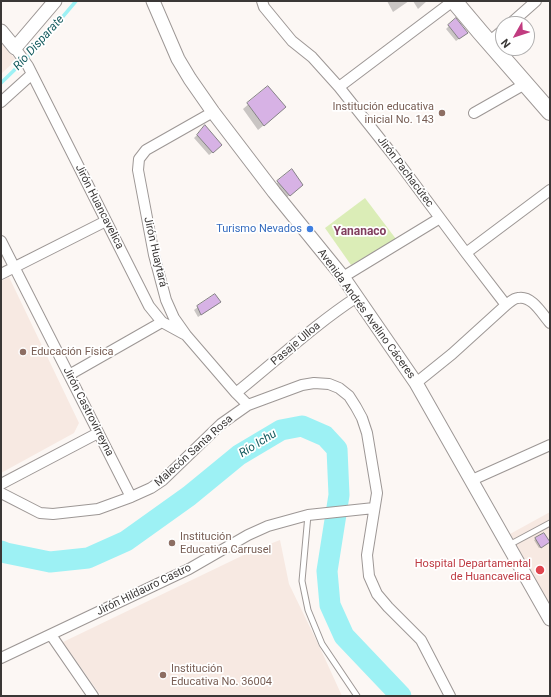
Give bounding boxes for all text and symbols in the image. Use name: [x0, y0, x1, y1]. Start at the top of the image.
water label: Río Disparate: [11, 13, 67, 73]
north arrow: [495, 16, 535, 56]
text: N: [499, 36, 514, 50]
place label: Institución educativa inicial No. 143: [332, 100, 434, 126]
marker: Institución educativa inicial No. 143: [437, 108, 447, 118]
street label: Jirón Pachacútec: [374, 134, 436, 210]
street label: Jirón Huancavelica: [72, 162, 126, 252]
street label: Jirón Huaytará: [141, 216, 169, 288]
place label: Turismo Nevados: [216, 222, 302, 236]
marker: Turismo Nevados: [305, 224, 315, 234]
district label: Yananaco: [334, 225, 386, 239]
street label: Avenida Andrés Avelino Cáceres: [314, 247, 418, 381]
street label: Pasaje Ulloa: [269, 320, 323, 368]
place label: Educación Física: [31, 345, 114, 359]
marker: Educación Física: [18, 347, 28, 357]
street label: Jirón Castrovirreyna: [60, 365, 116, 459]
street label: Malecón Santa Rosa: [152, 412, 236, 490]
water label: Río Ichu: [236, 427, 280, 461]
place label: Institución Educativa Carrusel: [180, 530, 271, 556]
marker: Institución Educativa Carrusel: [167, 538, 177, 548]
place label: Hospital Departamental de Huancavelica: [415, 557, 531, 583]
street label: Jirón Hildauro Castro: [94, 561, 194, 619]
marker: Hospital Departamental de Huancavelica: [534, 564, 546, 576]
place label: Institución Educativa No. 36004: [171, 662, 272, 688]
marker: Institución Educativa No. 36004: [158, 670, 168, 680]

